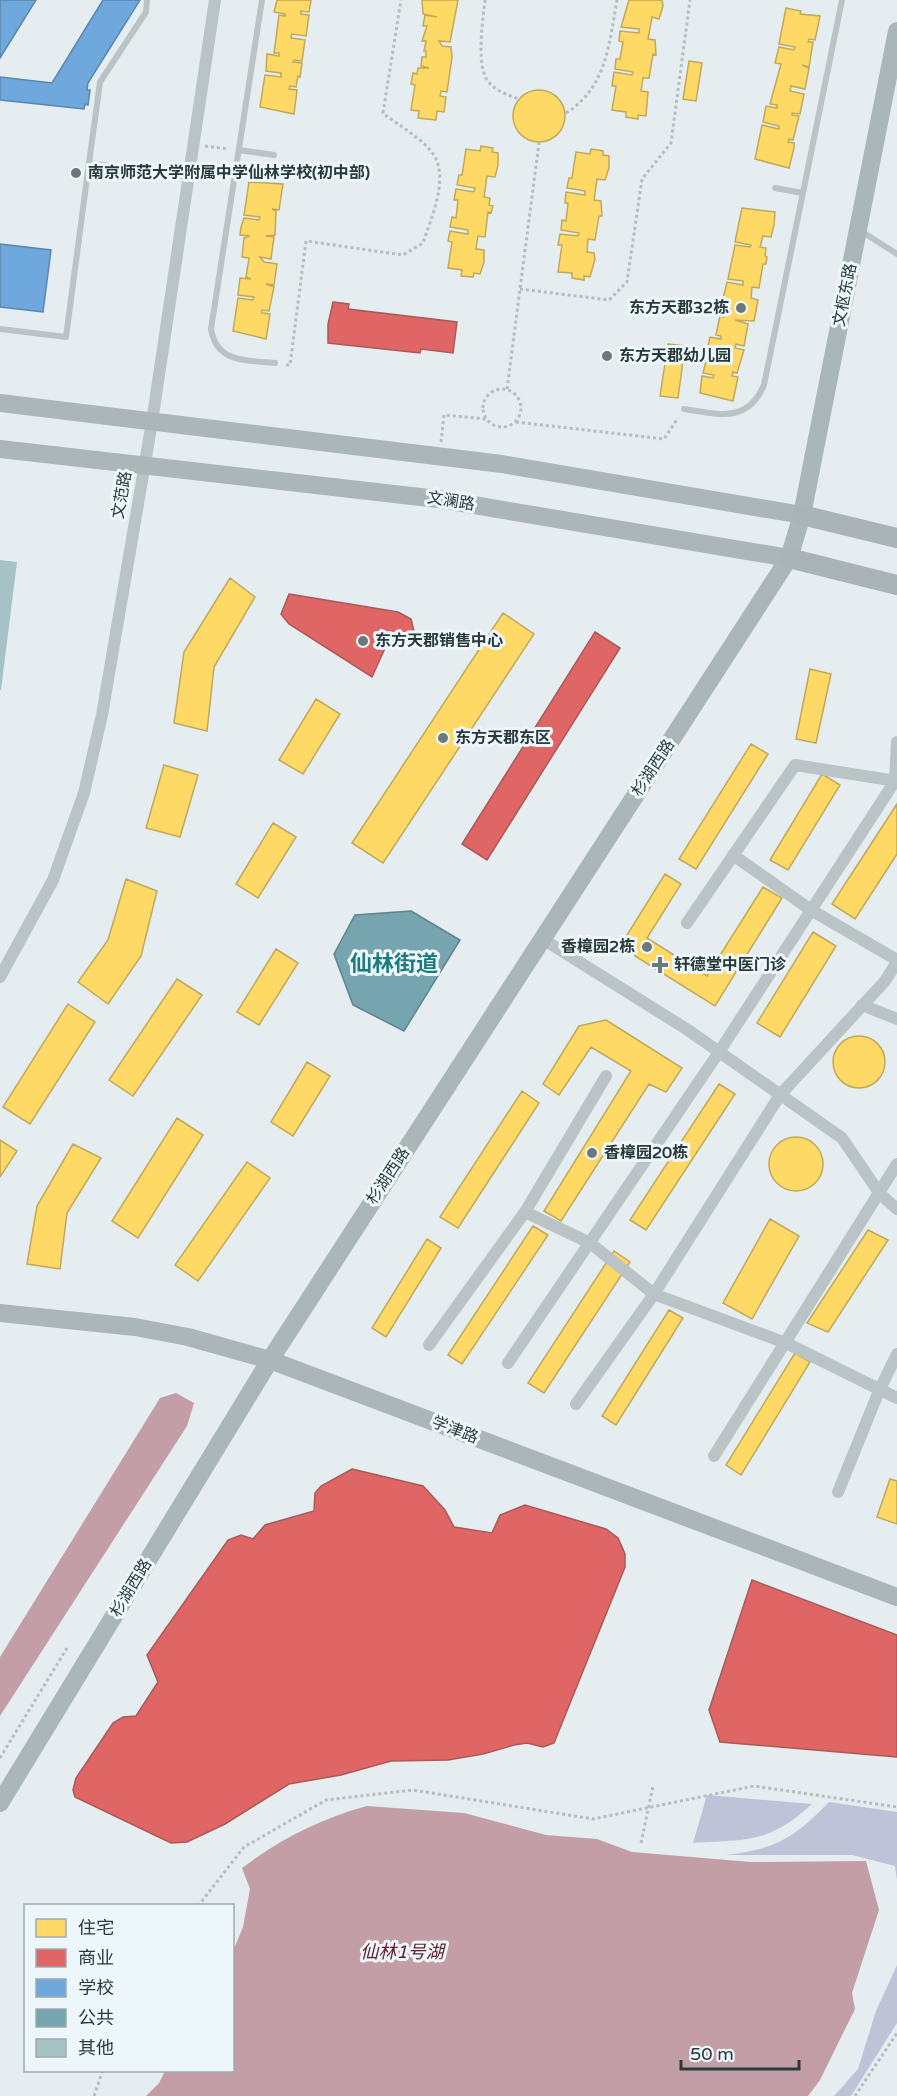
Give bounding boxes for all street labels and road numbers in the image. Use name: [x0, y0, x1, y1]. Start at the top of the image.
street label: 文枢东路: [829, 262, 861, 328]
street label: 文范路: [108, 470, 136, 520]
street label: 文澜路: [426, 487, 476, 515]
street label: 杉湖西路: [627, 736, 679, 800]
street label: 杉湖西路: [362, 1144, 414, 1208]
street label: 学津路: [429, 1412, 481, 1448]
street label: 杉湖西路: [106, 1555, 156, 1621]

